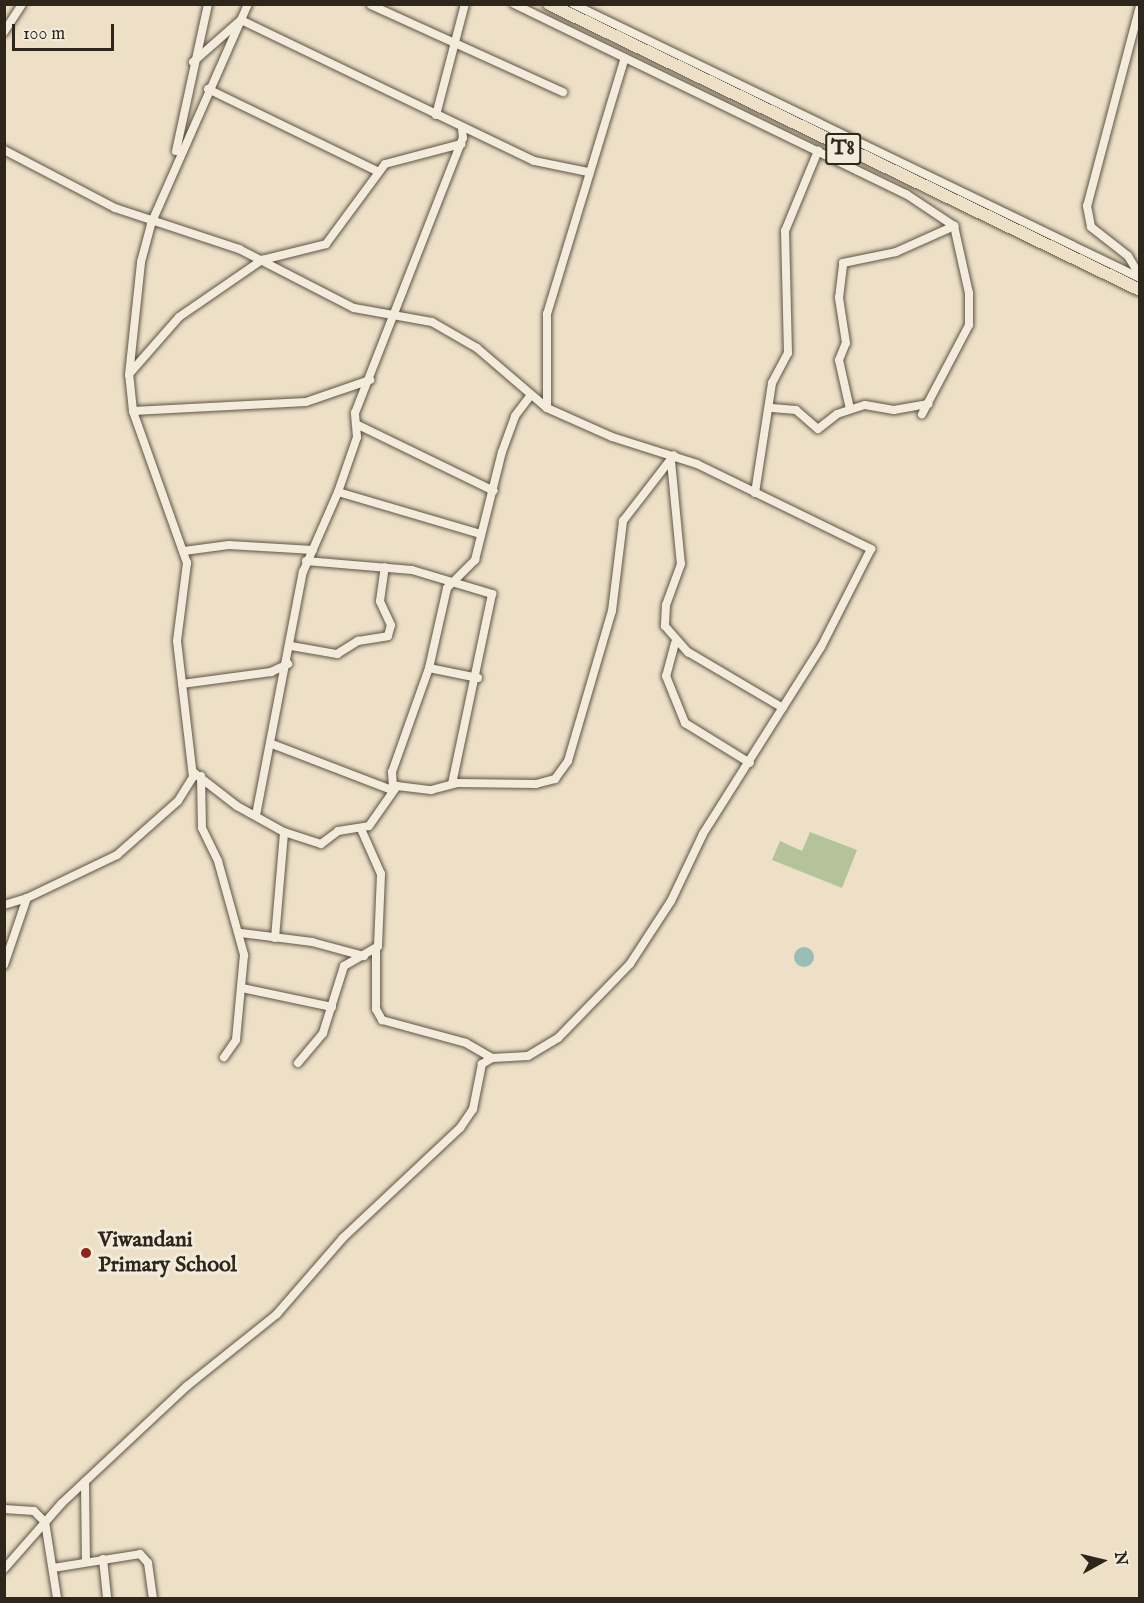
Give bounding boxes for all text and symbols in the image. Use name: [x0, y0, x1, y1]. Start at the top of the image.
scale bar: [15, 12, 117, 50]
text: 100 m: [23, 23, 65, 46]
road number: T8: [825, 131, 861, 167]
place label: Viwandani Primary School: [98, 1227, 237, 1278]
marker: Viwandani Primary School: [79, 1246, 93, 1260]
north arrow: [1072, 1531, 1132, 1591]
text: N: [1109, 1550, 1131, 1567]

